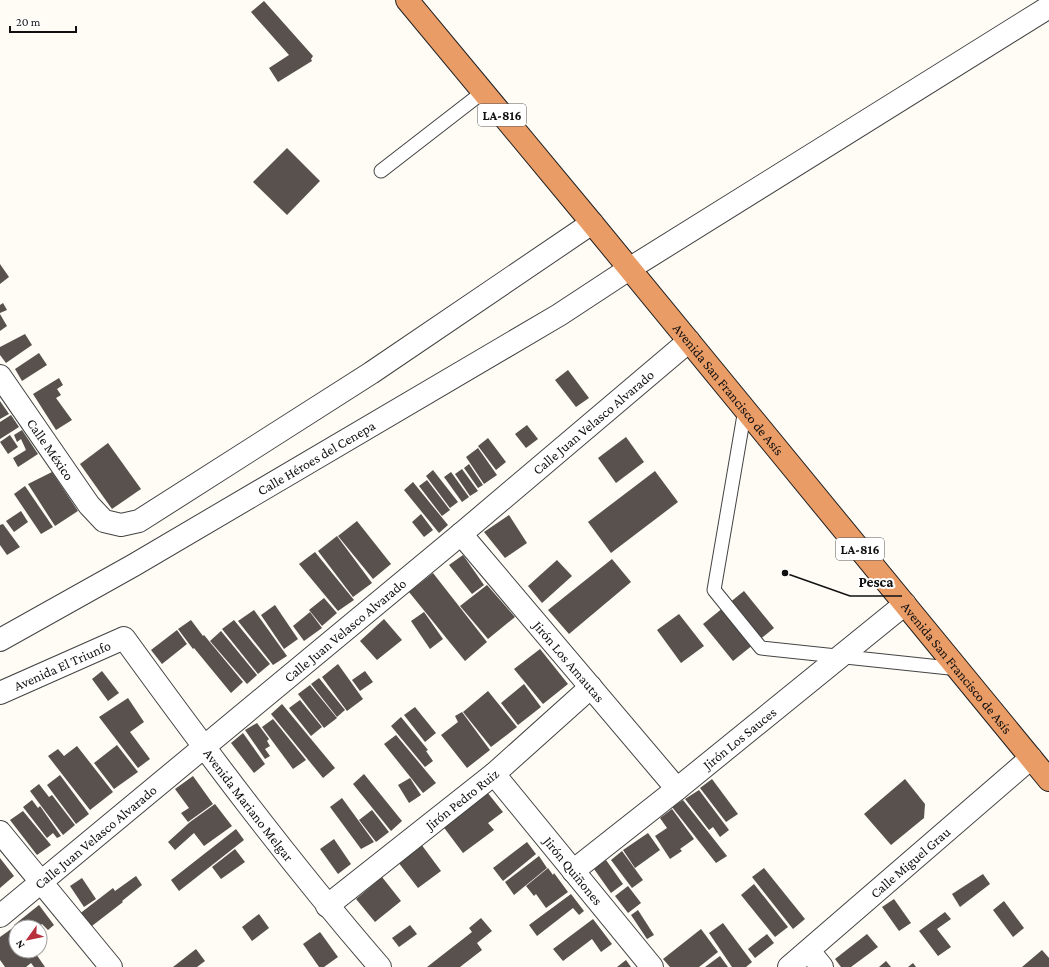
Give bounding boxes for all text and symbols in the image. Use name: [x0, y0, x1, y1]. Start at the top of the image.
scale bar: [10, 8, 76, 34]
text: 20 m: [16, 15, 41, 29]
road number: LA-816: [478, 104, 526, 126]
street label: Avenida San Francisco de Asís: [670, 320, 787, 459]
street label: Calle Juan Velasco Alvarado: [529, 366, 657, 478]
street label: Calle México: [24, 415, 77, 483]
street label: Calle Héroes del Cenepa: [255, 417, 378, 499]
road number: LA-816: [836, 538, 884, 560]
callout: Pesca: [850, 569, 902, 596]
text: Pesca: [858, 574, 894, 590]
street label: Calle Juan Velasco Alvarado: [281, 575, 409, 685]
street label: Avenida San Francisco de Asís: [898, 599, 1016, 737]
street label: Jirón Los Amautas: [529, 616, 608, 705]
street label: Avenida El Triunfo: [11, 637, 113, 694]
street label: Jirón Los Sauces: [698, 704, 779, 774]
street label: Avenida Mariano Melgar: [200, 745, 297, 864]
street label: Jirón Pedro Ruiz: [421, 766, 502, 834]
street label: Calle Juan Velasco Alvarado: [31, 782, 160, 892]
street label: Calle Miguel Grau: [867, 823, 954, 901]
street label: Jirón Quiñones: [539, 832, 606, 908]
north arrow: [8, 919, 48, 959]
text: N: [12, 938, 27, 951]

